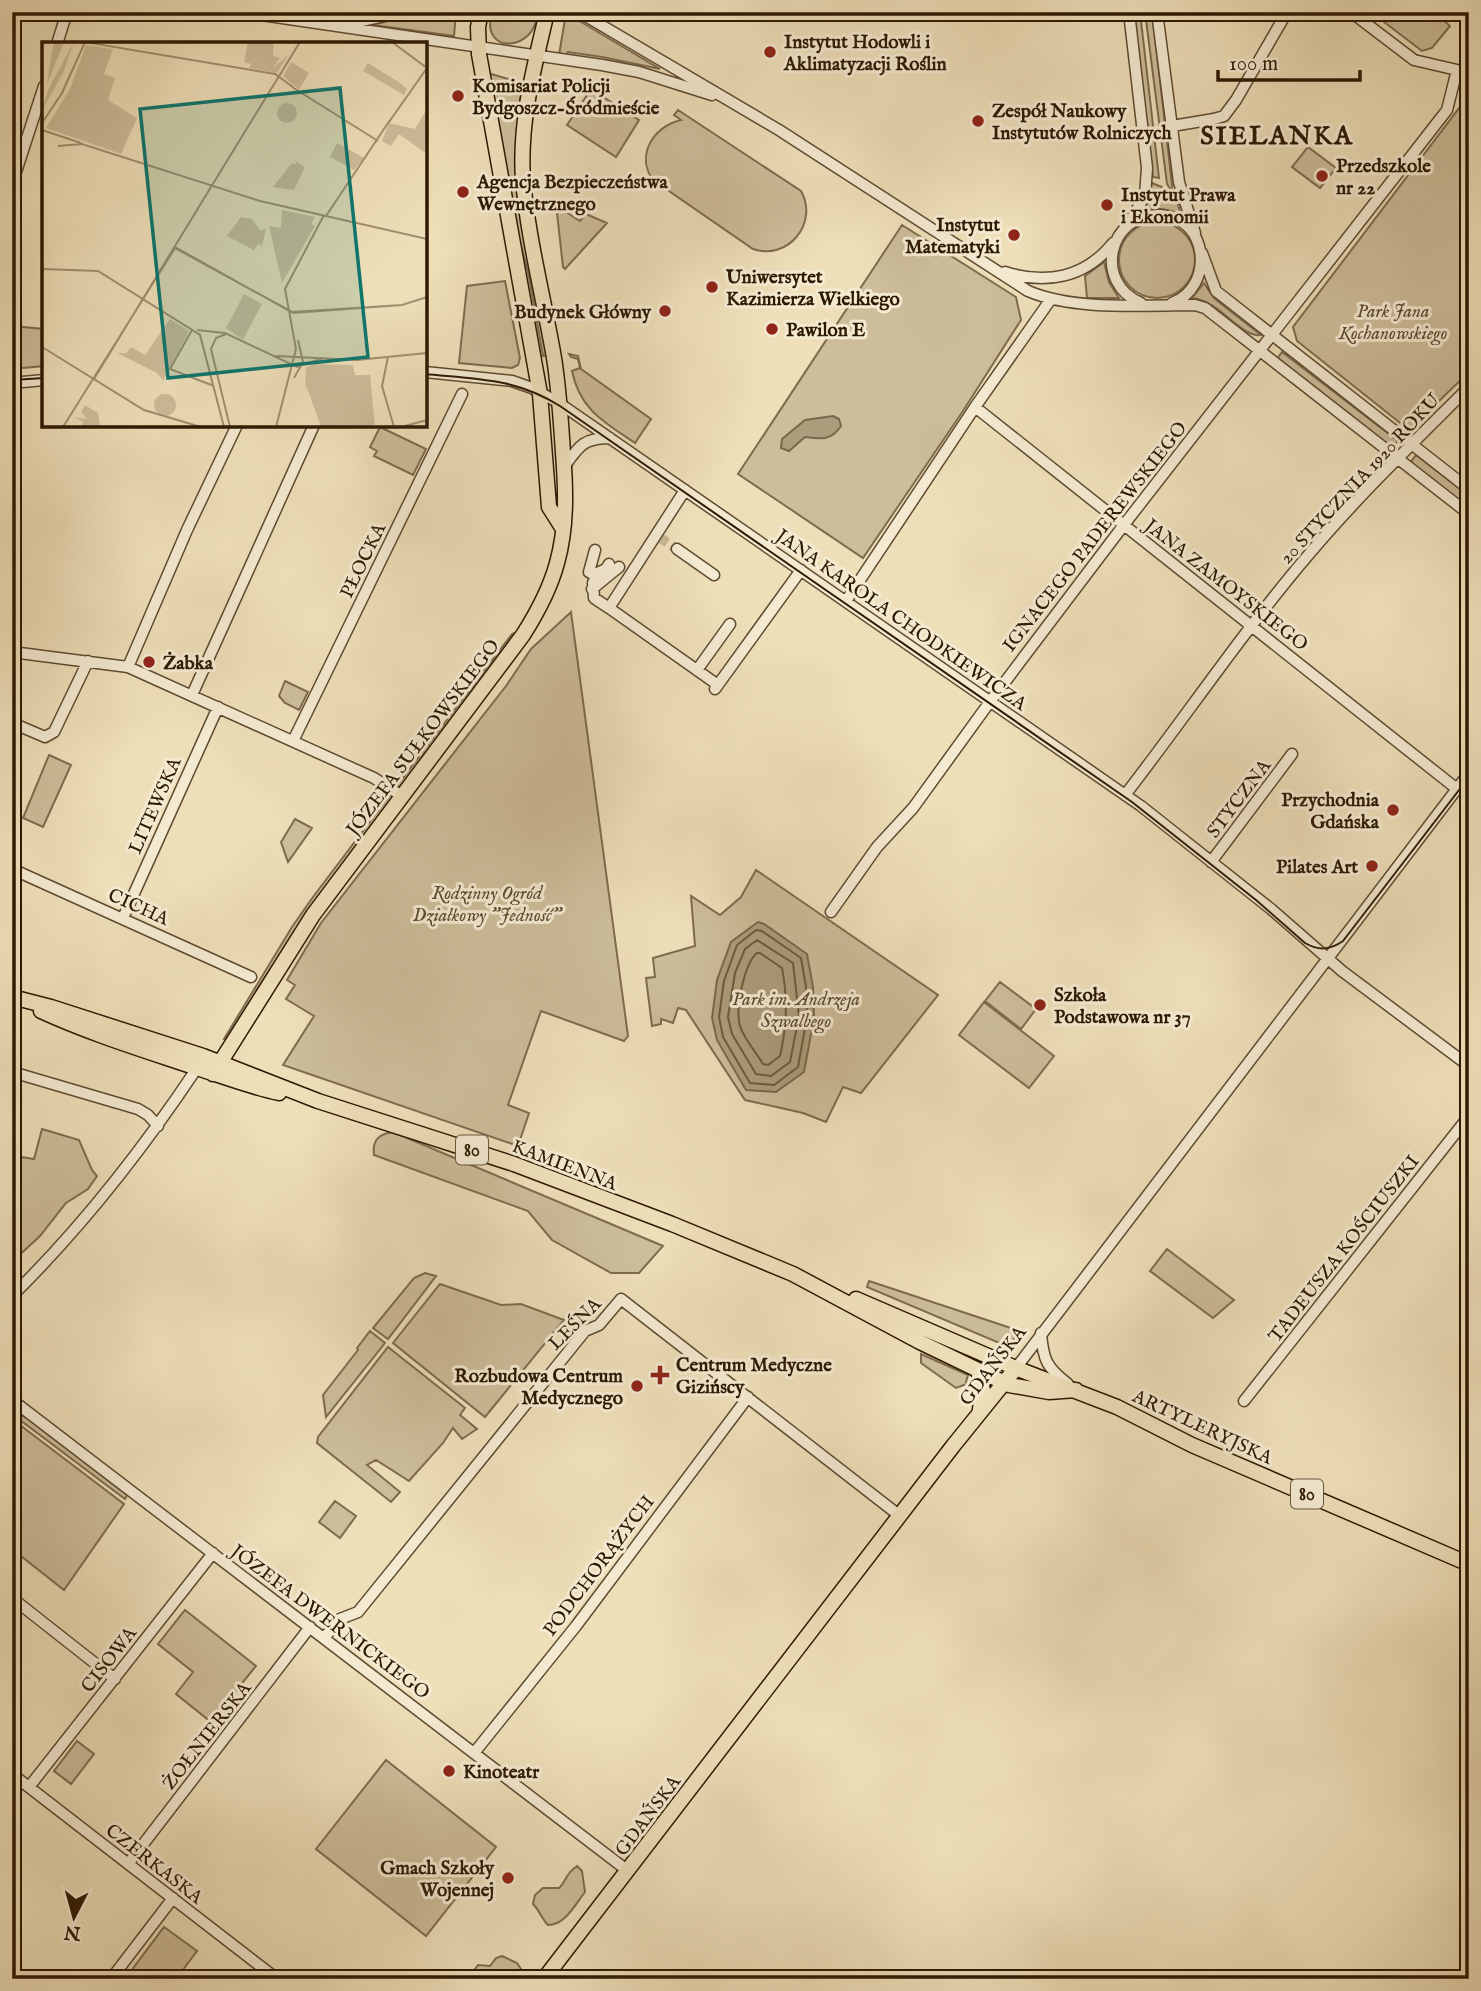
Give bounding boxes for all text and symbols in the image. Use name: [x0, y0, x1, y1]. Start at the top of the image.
place label: Instytut Hodowli i Aklimatyzacji Roślin: [783, 31, 947, 77]
scale bar: [1218, 38, 1360, 82]
inset map: [42, 42, 427, 427]
marker: Instytut Hodowli i Aklimatyzacji Roślin: [762, 44, 778, 60]
text: 100 m: [1229, 51, 1278, 78]
place label: Komisariat Policji Bydgoszcz-Śródmieście: [472, 75, 660, 121]
marker: Komisariat Policji Bydgoszcz-Śródmieście: [450, 88, 466, 104]
place label: Zespół Naukowy Instytutów Rolniczych: [992, 100, 1172, 146]
marker: Zespół Naukowy Instytutów Rolniczych: [970, 113, 986, 129]
district label: SIELANKA: [1200, 120, 1354, 153]
place label: Przedszkole nr 22: [1336, 155, 1431, 201]
marker: Przedszkole nr 22: [1314, 168, 1330, 184]
place label: Agencja Bezpieczeństwa Wewnętrznego: [476, 171, 669, 217]
marker: Agencja Bezpieczeństwa Wewnętrznego: [455, 184, 471, 200]
place label: Instytut Prawa i Ekonomii: [1121, 184, 1236, 230]
marker: Instytut Prawa i Ekonomii: [1099, 197, 1115, 213]
place label: Instytut Matematyki: [905, 214, 1000, 260]
marker: Instytut Matematyki: [1006, 227, 1022, 243]
place label: Uniwersytet Kazimierza Wielkiego: [725, 266, 900, 312]
marker: Uniwersytet Kazimierza Wielkiego: [704, 279, 720, 295]
park label: Park Jana Kochanowskiego: [1338, 300, 1447, 346]
place label: Budynek Główny: [514, 301, 652, 325]
marker: Budynek Główny: [657, 303, 673, 319]
place label: Pawilon E: [786, 319, 865, 343]
marker: Pawilon E: [764, 321, 780, 337]
street label: 20 STYCZNIA 1920 ROKU: [1275, 388, 1446, 570]
street label: IGNACEGO PADEREWSKIEGO: [998, 417, 1193, 657]
street label: JANA ZAMOYSKIEGO: [1138, 513, 1312, 657]
street label: PŁOCKA: [335, 518, 393, 602]
street label: JANA KAROLA CHODKIEWICZA: [769, 523, 1032, 717]
street label: JÓZEFA SUŁKOWSKIEGO: [340, 634, 506, 843]
place label: Żabka: [163, 651, 214, 676]
marker: Żabka: [141, 654, 157, 670]
street label: LITEWSKA: [124, 753, 188, 858]
street label: STYCZNA: [1202, 754, 1278, 843]
place label: Przychodnia Gdańska: [1281, 789, 1380, 835]
marker: Przychodnia Gdańska: [1385, 802, 1401, 818]
place label: Pilates Art: [1276, 856, 1358, 880]
marker: Pilates Art: [1364, 858, 1380, 874]
park label: Rodzinny Ogród Działkowy "Jedność": [413, 882, 563, 928]
street label: CICHA: [104, 884, 174, 932]
place label: Szkoła Podstawowa nr 37: [1054, 984, 1191, 1030]
park label: Park im. Andrzeja Szwalbego: [732, 988, 860, 1034]
marker: Szkoła Podstawowa nr 37: [1032, 997, 1048, 1013]
road number: 80: [456, 1135, 488, 1164]
street label: KAMIENNA: [508, 1135, 622, 1197]
street label: TADEUSZA KOŚCIUSZKI: [1263, 1150, 1425, 1348]
street label: LEŚNA: [543, 1291, 608, 1356]
street label: GDAŃSKA: [954, 1320, 1033, 1411]
place label: Centrum Medyczne Gizińscy: [676, 1354, 832, 1400]
place label: Rozbudowa Centrum Medycznego: [454, 1365, 623, 1411]
marker: Centrum Medyczne Gizińscy: [650, 1365, 670, 1385]
marker: Rozbudowa Centrum Medycznego: [629, 1378, 645, 1394]
street label: ARTYLERYJSKA: [1127, 1384, 1277, 1471]
road number: 80: [1291, 1479, 1323, 1508]
street label: PODCHORĄŻYCH: [539, 1491, 660, 1641]
street label: JÓZEFA DWERNICKIEGO: [224, 1538, 435, 1705]
street label: CISOWA: [76, 1622, 143, 1698]
street label: ŻOŁNIERSKA: [158, 1676, 258, 1795]
place label: Kinoteatr: [463, 1761, 540, 1785]
marker: Kinoteatr: [441, 1763, 457, 1779]
street label: GDAŃSKA: [610, 1769, 688, 1861]
street label: CZERKASKA: [100, 1819, 208, 1911]
place label: Gmach Szkoły Wojennej: [380, 1857, 495, 1903]
marker: Gmach Szkoły Wojennej: [500, 1870, 516, 1886]
north arrow: [38, 1882, 108, 1952]
text: N: [62, 1919, 83, 1945]

